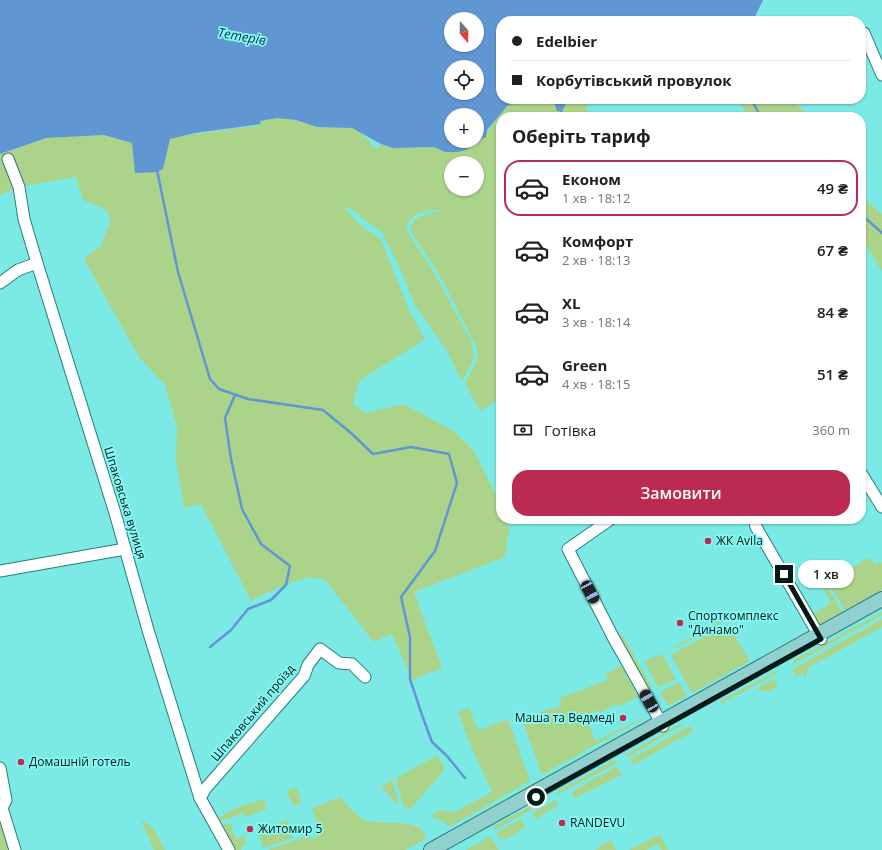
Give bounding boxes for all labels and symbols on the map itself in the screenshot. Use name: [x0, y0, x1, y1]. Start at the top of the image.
north arrow: [444, 12, 484, 52]
water label: Тетерів: [217, 23, 267, 49]
street label: Шпаковська вулиця: [100, 444, 151, 561]
place label: ЖК Avila: [716, 532, 763, 549]
marker: ЖК Avila: [703, 536, 713, 546]
callout: 1 хв: [798, 560, 854, 588]
route end: [775, 565, 793, 583]
car: [579, 579, 601, 605]
place label: Спорткомплекс "Динамо": [688, 607, 779, 638]
marker: Спорткомплекс "Динамо": [675, 618, 685, 628]
street label: Шпаковський проїзд: [207, 660, 298, 765]
car: [638, 688, 660, 714]
place label: Маша та Ведмеді: [515, 709, 615, 726]
marker: Маша та Ведмеді: [618, 713, 628, 723]
place label: Домашній готель: [29, 753, 131, 770]
marker: Домашній готель: [16, 757, 26, 767]
route start: [527, 788, 545, 806]
place label: RANDEVU: [570, 814, 625, 831]
marker: RANDEVU: [557, 818, 567, 828]
place label: Житомир 5: [258, 820, 322, 837]
marker: Житомир 5: [245, 824, 255, 834]

